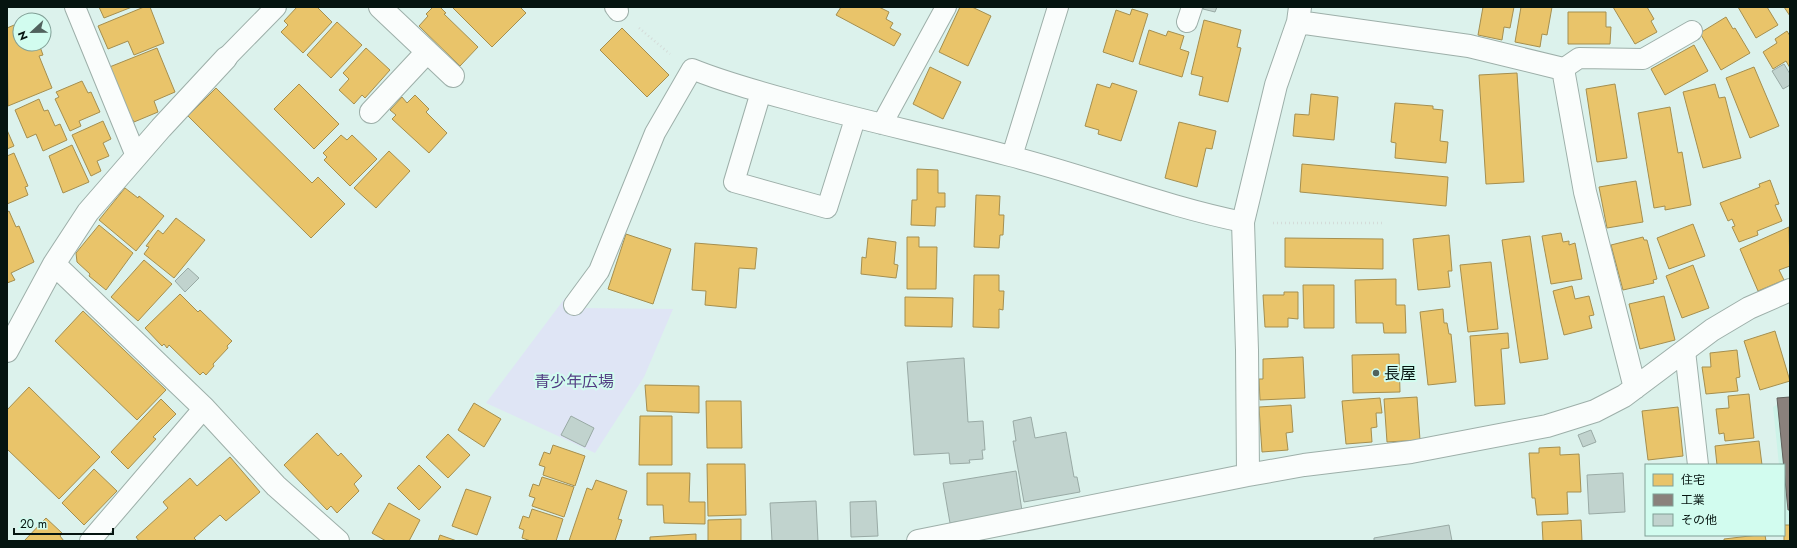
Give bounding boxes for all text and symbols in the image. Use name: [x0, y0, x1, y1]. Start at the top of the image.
north arrow: [12, 12, 52, 52]
text: N: [14, 29, 32, 43]
place label: 長屋: [1384, 362, 1416, 385]
marker: 長屋: [1371, 368, 1381, 378]
park label: 青少年広場: [534, 370, 614, 393]
legend: [1645, 464, 1785, 536]
text: 住宅: [1681, 471, 1705, 489]
text: 工業: [1681, 491, 1705, 509]
scale bar: [14, 510, 113, 536]
text: その他: [1681, 511, 1717, 529]
text: 20 m: [20, 515, 47, 533]

